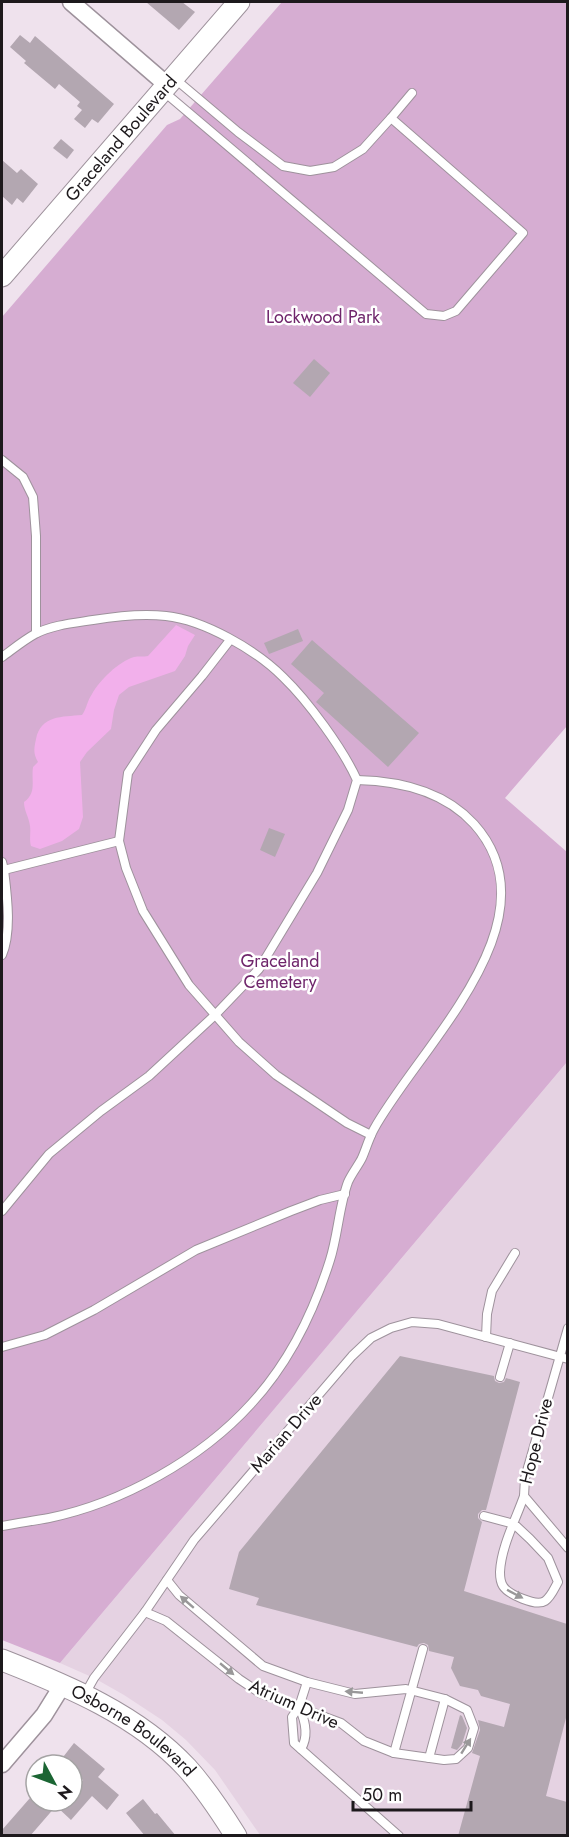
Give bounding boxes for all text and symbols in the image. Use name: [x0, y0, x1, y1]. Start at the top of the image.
street label: Graceland Boulevard: [59, 69, 183, 207]
park label: Lockwood Park: [266, 304, 380, 330]
park label: Graceland Cemetery: [240, 948, 320, 995]
street label: Marian Drive: [244, 1388, 328, 1478]
street label: Hope Drive: [513, 1395, 559, 1487]
one-way arrow: [507, 1589, 524, 1599]
one-way arrow: [180, 1596, 195, 1609]
one-way arrow: [219, 1662, 234, 1675]
street label: Atrium Drive: [245, 1673, 343, 1735]
street label: Osborne Boulevard: [67, 1678, 202, 1782]
one-way arrow: [344, 1687, 363, 1697]
one-way arrow: [460, 1738, 471, 1754]
north arrow: [24, 1753, 84, 1813]
scale bar: [353, 1774, 472, 1812]
text: N: [52, 1780, 78, 1805]
text: 50 m: [362, 1782, 402, 1808]

